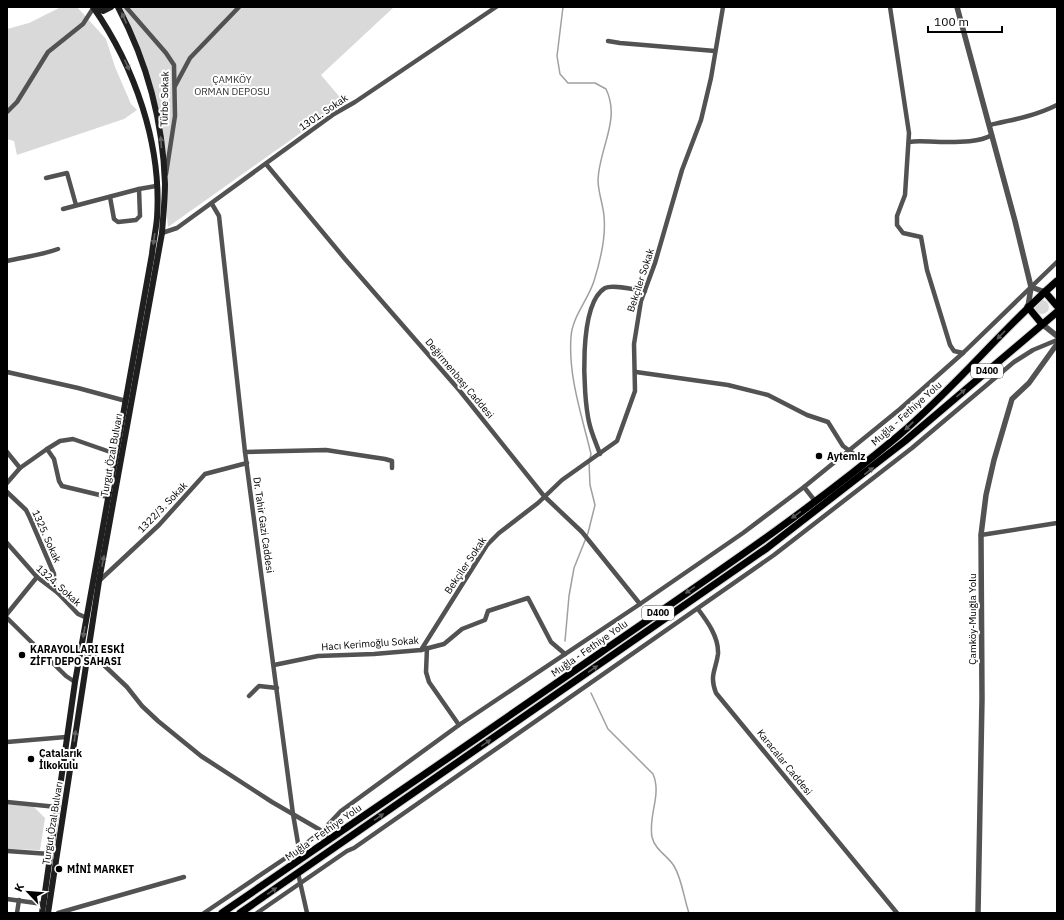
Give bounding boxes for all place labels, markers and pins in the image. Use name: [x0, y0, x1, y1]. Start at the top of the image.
place label: Aytemiz: [827, 450, 865, 463]
marker: Aytemiz: [814, 451, 824, 461]
place label: KARAYOLLARI ESKİ ZİFT DEPO SAHASI: [30, 643, 124, 668]
marker: KARAYOLLARI ESKİ ZİFT DEPO SAHASI: [17, 650, 27, 660]
place label: Çatalarık İlkokulu: [39, 747, 82, 772]
marker: Çatalarık İlkokulu: [26, 754, 36, 764]
place label: MİNİ MARKET: [67, 863, 134, 876]
marker: MİNİ MARKET: [54, 864, 64, 874]

